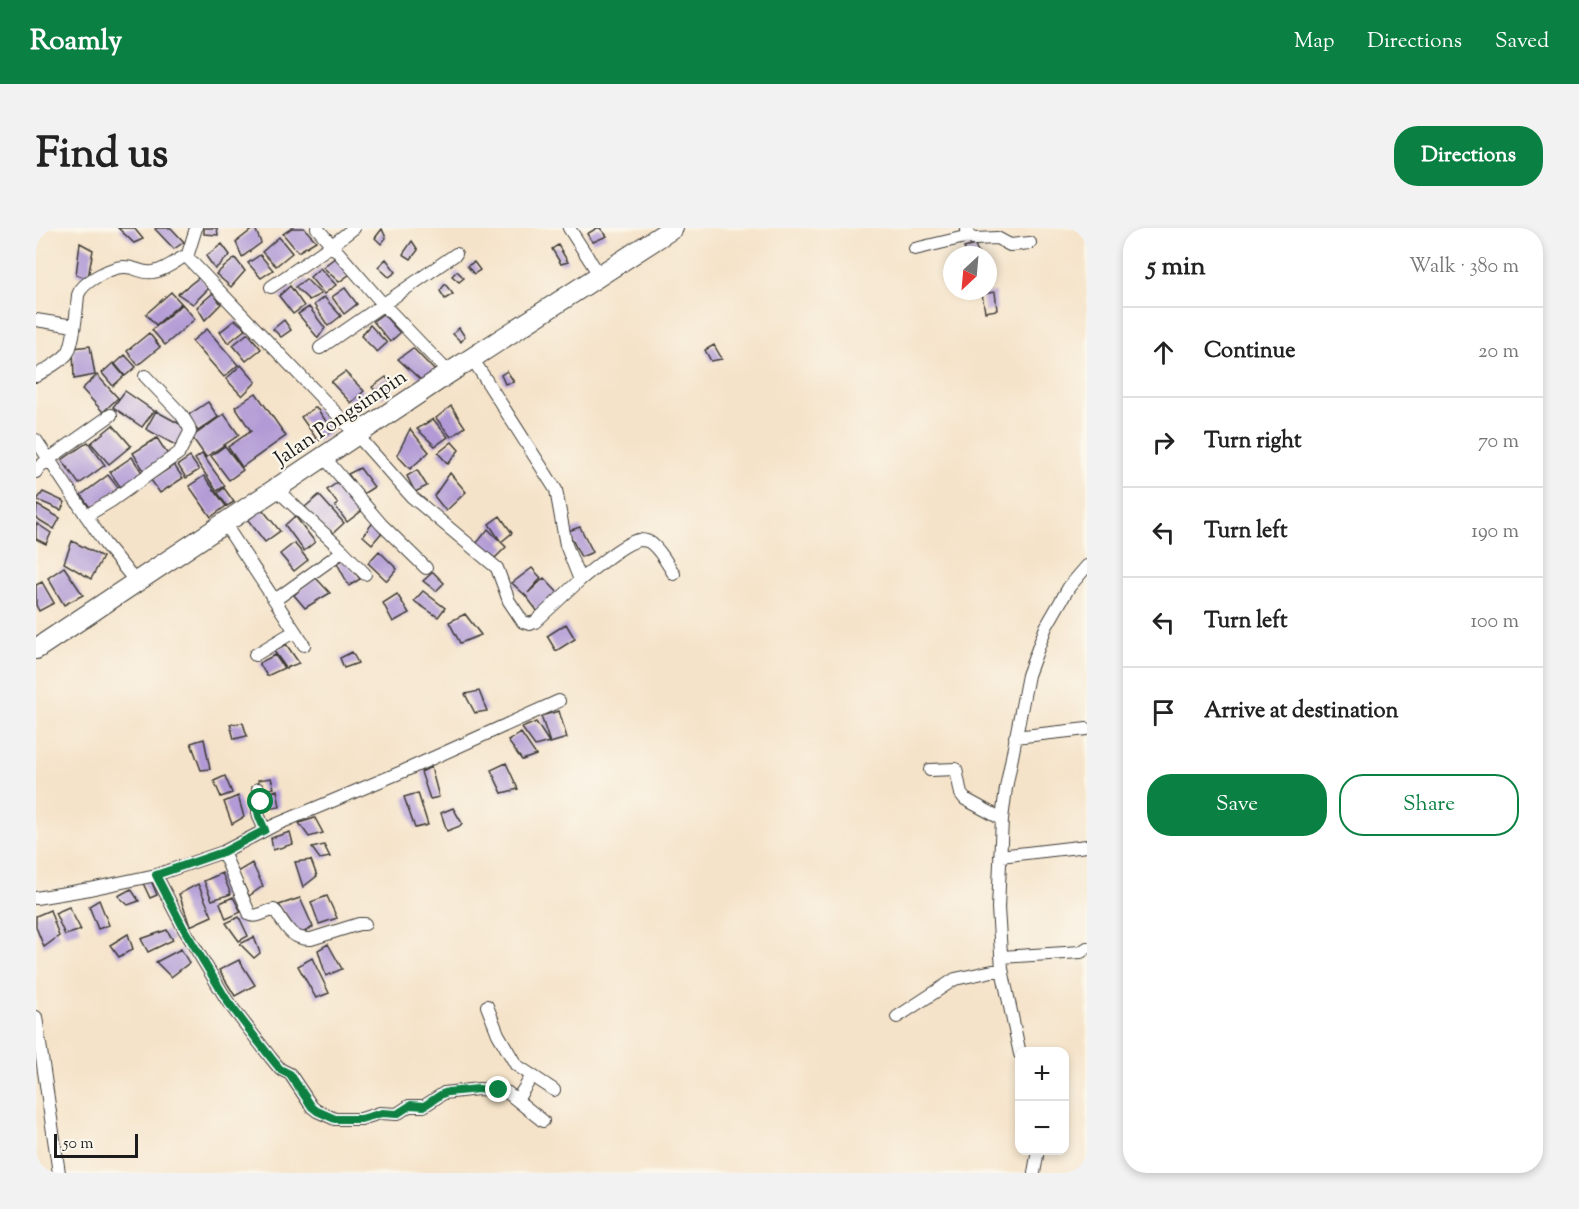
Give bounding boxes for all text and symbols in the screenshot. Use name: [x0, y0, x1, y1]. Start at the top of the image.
text: Roamly: [30, 22, 122, 62]
text: Map: [1294, 27, 1334, 57]
text: Directions: [1367, 27, 1462, 57]
text: Saved: [1495, 27, 1549, 57]
text: Find us: [36, 126, 168, 186]
button: Directions: [1394, 126, 1543, 186]
north arrow: [943, 246, 997, 300]
text: 5 min: [1147, 249, 1206, 286]
text: Walk · 380 m: [1409, 253, 1519, 282]
icon: ahead: [1147, 336, 1180, 369]
text: Continue: [1204, 336, 1295, 368]
text: 20 m: [1478, 338, 1519, 367]
street label: Jalan Pongsimpin: [268, 363, 414, 475]
icon: right: [1147, 426, 1180, 459]
text: Turn right: [1204, 426, 1301, 458]
text: 70 m: [1478, 428, 1519, 457]
icon: left: [1147, 516, 1180, 549]
text: Turn left: [1204, 516, 1287, 548]
text: 190 m: [1471, 518, 1519, 547]
icon: left: [1147, 606, 1180, 639]
text: Turn left: [1204, 606, 1287, 638]
text: 100 m: [1470, 608, 1519, 637]
icon: arrive: [1147, 696, 1180, 729]
text: Arrive at destination: [1204, 696, 1399, 728]
button: Save: [1147, 774, 1327, 836]
button: Share: [1339, 774, 1519, 836]
route start: [247, 788, 273, 814]
map controls: [1015, 1047, 1069, 1155]
button: +: [1015, 1047, 1069, 1101]
route end: [485, 1076, 511, 1102]
button: −: [1015, 1101, 1069, 1155]
scale bar: [54, 1131, 138, 1158]
text: 50 m: [63, 1133, 94, 1156]

